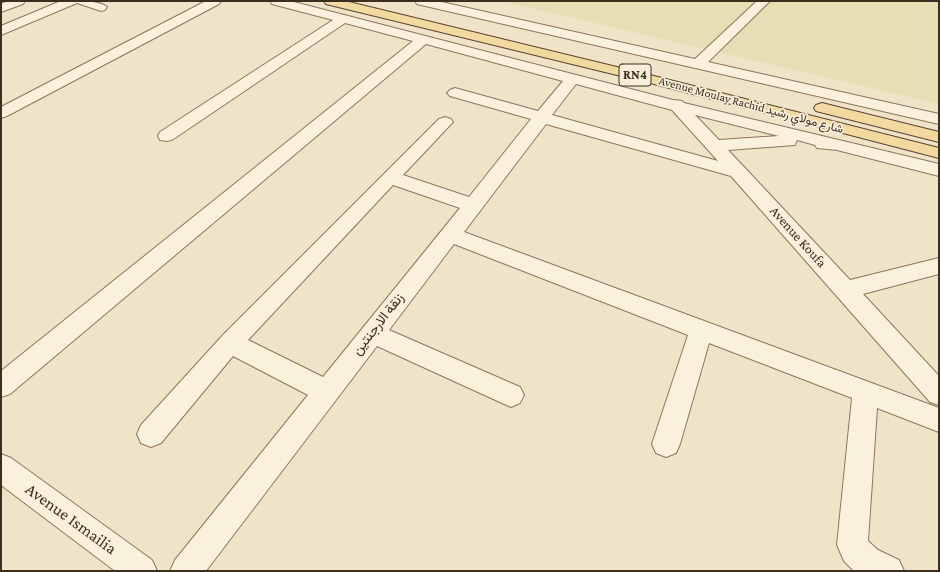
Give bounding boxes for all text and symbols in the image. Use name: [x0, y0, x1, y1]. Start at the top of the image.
road number: RN4: [619, 64, 651, 86]
street label: Avenue Moulay Rachid شارع مولاي رشيد: [657, 73, 845, 137]
street label: Avenue Koufa: [766, 203, 830, 271]
street label: زنقة الارجنتين: [348, 290, 408, 358]
street label: Avenue Ismailia: [21, 479, 121, 559]

